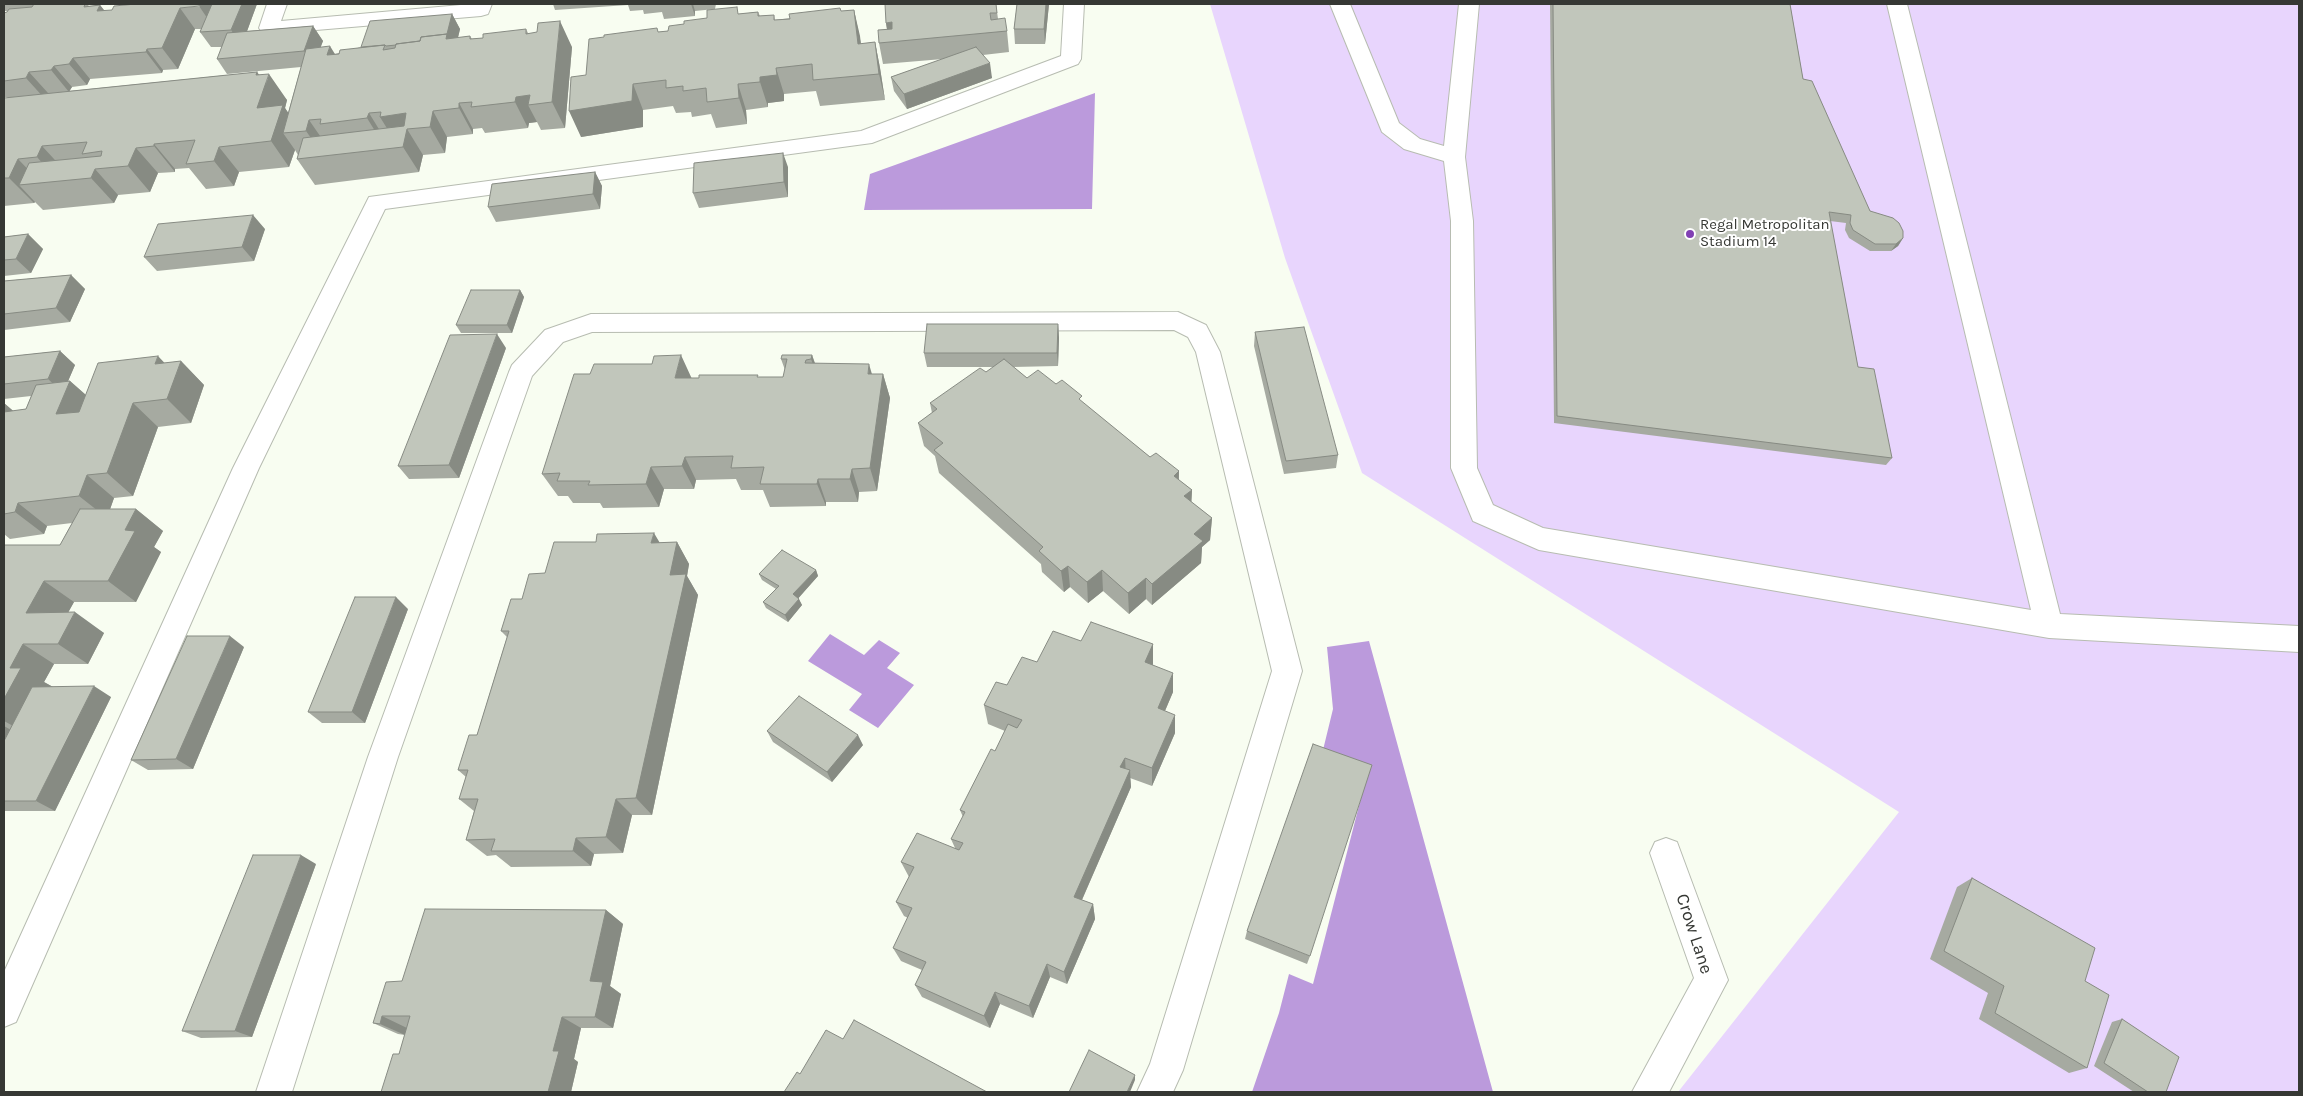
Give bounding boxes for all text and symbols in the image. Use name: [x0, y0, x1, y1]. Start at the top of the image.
place label: Regal Metropolitan Stadium 14: [1700, 216, 1830, 251]
marker: Regal Metropolitan Stadium 14: [1684, 228, 1696, 240]
street label: Crow Lane: [1671, 891, 1717, 977]

